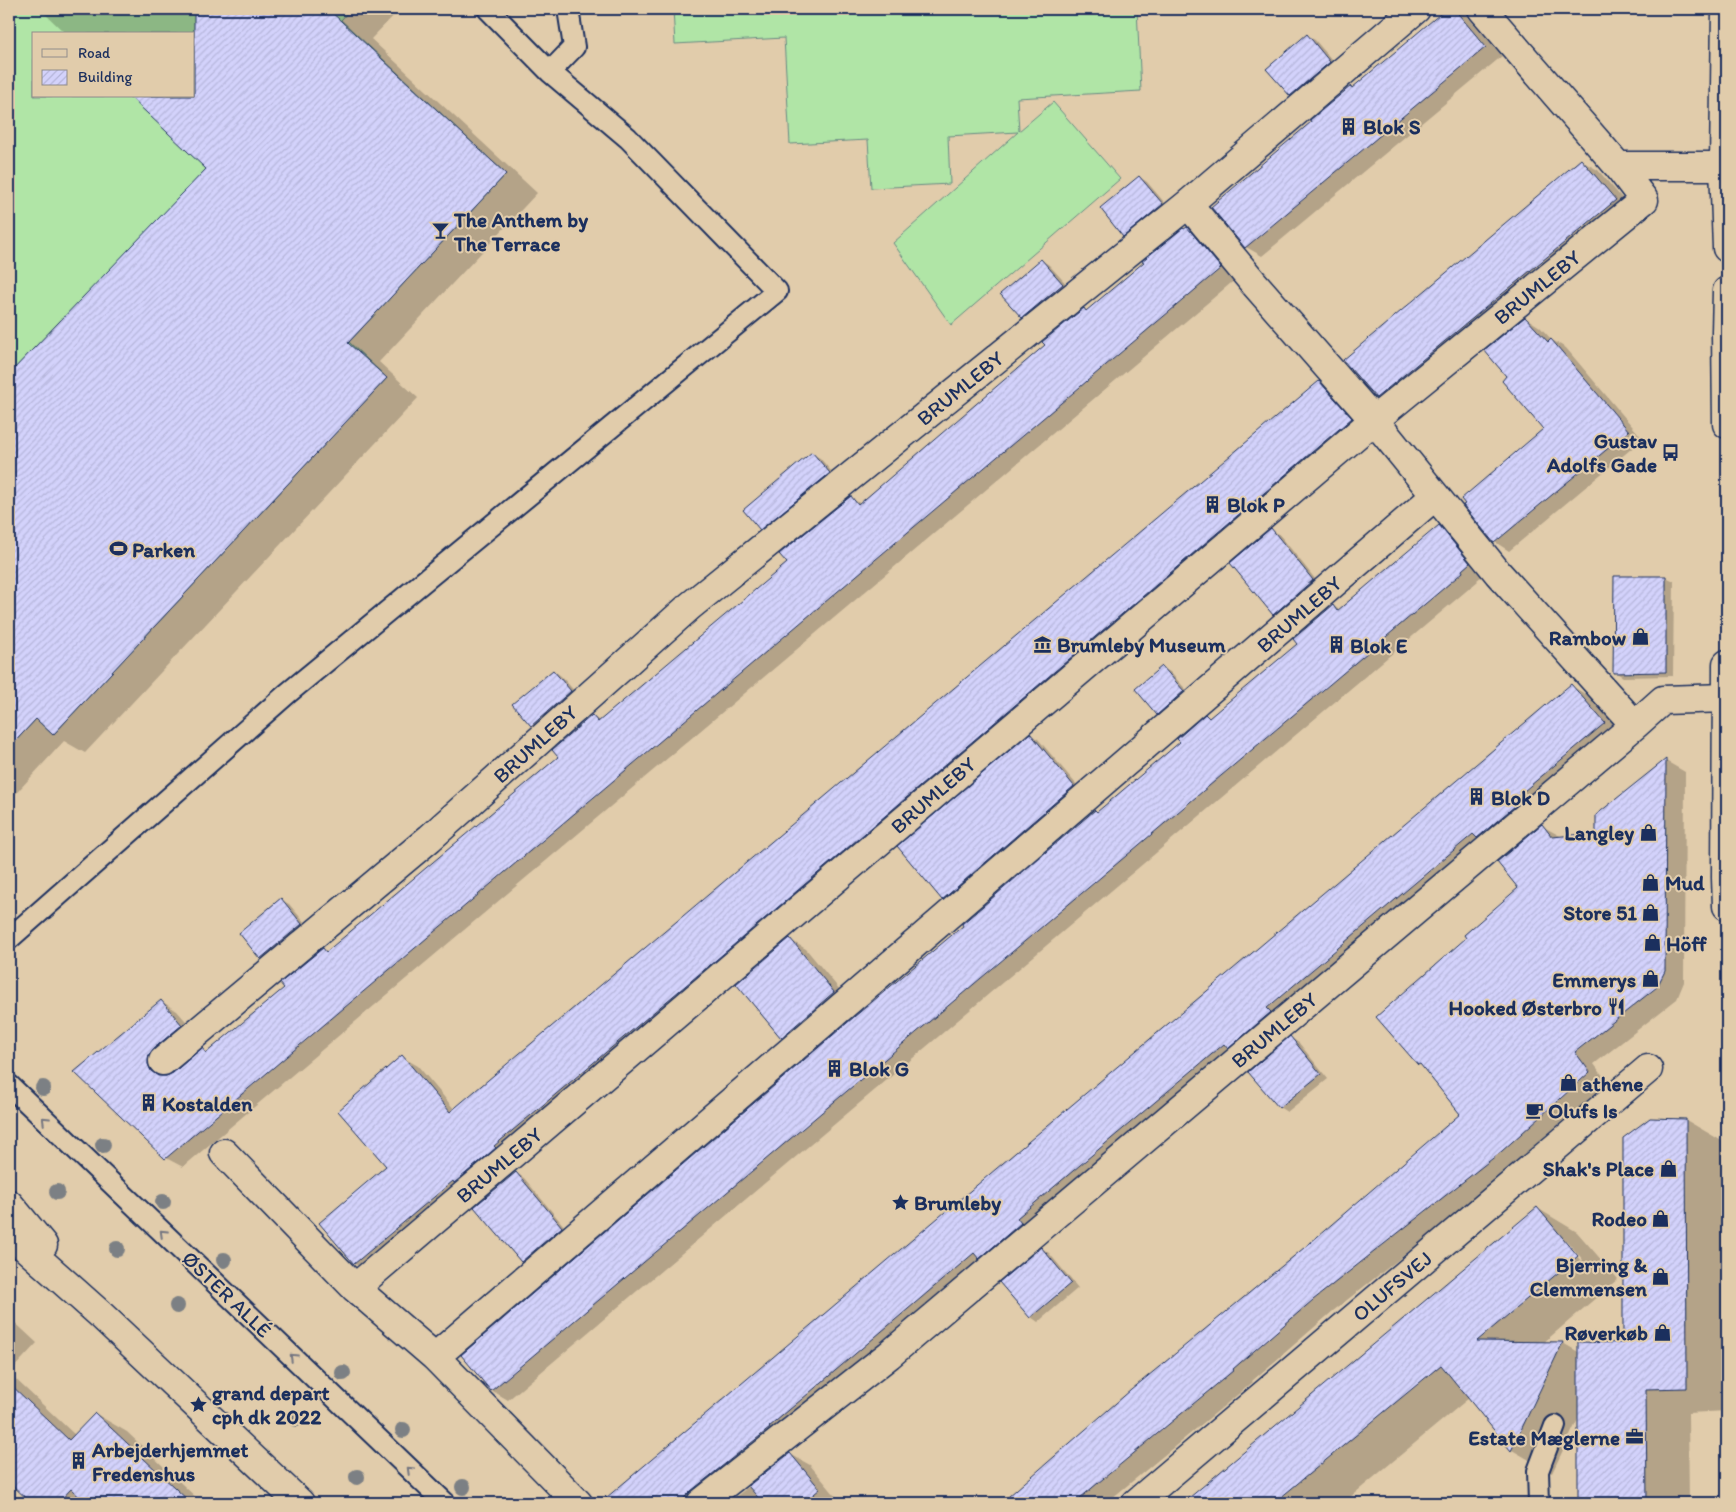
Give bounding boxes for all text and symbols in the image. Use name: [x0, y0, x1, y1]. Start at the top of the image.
legend: [32, 32, 195, 98]
text: Road: [78, 44, 111, 62]
text: Building: [78, 68, 132, 86]
place label: Blok S: [1363, 114, 1421, 139]
building icon: Blok S: [1339, 116, 1359, 136]
place label: The Anthem by The Terrace: [453, 207, 588, 256]
bar icon: The Anthem by The Terrace: [430, 221, 450, 241]
street label: BRUMLEBY: [1489, 244, 1585, 330]
street label: BRUMLEBY: [912, 345, 1008, 431]
place label: Gustav Adolfs Gade: [1546, 428, 1657, 477]
bus stop icon: Gustav Adolfs Gade: [1661, 442, 1681, 462]
place label: Blok P: [1227, 492, 1285, 517]
building icon: Blok P: [1203, 494, 1223, 514]
place label: Parken: [132, 537, 195, 562]
sports icon: Parken: [108, 539, 128, 559]
street label: BRUMLEBY: [1251, 570, 1347, 658]
place label: Rambow: [1549, 625, 1627, 650]
shop icon: Rambow: [1630, 627, 1650, 647]
place label: Brumleby Museum: [1057, 632, 1226, 658]
place label: Blok E: [1350, 633, 1408, 658]
museum icon: Brumleby Museum: [1033, 634, 1053, 654]
building icon: Blok E: [1326, 635, 1346, 655]
street label: BRUMLEBY: [488, 700, 582, 788]
street label: BRUMLEBY: [885, 751, 981, 839]
place label: Blok D: [1491, 785, 1550, 810]
building icon: Blok D: [1467, 787, 1487, 807]
place label: Langley: [1564, 820, 1634, 846]
shop icon: Langley: [1638, 822, 1658, 842]
place label: Mud: [1665, 870, 1705, 895]
shop icon: Mud: [1641, 872, 1661, 892]
place label: Store 51: [1563, 900, 1637, 925]
shop icon: Store 51: [1641, 902, 1661, 922]
place label: Höff: [1666, 931, 1707, 956]
shop icon: Höff: [1642, 933, 1662, 953]
place label: Emmerys: [1552, 967, 1636, 993]
shop icon: Emmerys: [1640, 969, 1660, 989]
street label: BRUMLEBY: [1226, 987, 1322, 1073]
place label: Hooked Østerbro: [1449, 995, 1602, 1020]
restaurant icon: Hooked Østerbro: [1606, 997, 1626, 1017]
place label: Blok G: [849, 1056, 909, 1081]
building icon: Blok G: [825, 1058, 845, 1078]
place label: athene: [1582, 1071, 1643, 1096]
shop icon: athene: [1558, 1073, 1578, 1093]
place label: Kostalden: [162, 1091, 253, 1116]
building icon: Kostalden: [138, 1093, 158, 1113]
place label: Olufs Is: [1548, 1098, 1618, 1123]
cafe icon: Olufs Is: [1524, 1100, 1544, 1120]
one-way arrow: [42, 1117, 51, 1126]
street label: BRUMLEBY: [451, 1122, 547, 1208]
place label: Shak's Place: [1543, 1156, 1654, 1181]
shop icon: Shak's Place: [1658, 1158, 1678, 1178]
place label: Brumleby: [914, 1190, 1001, 1216]
place icon: Brumleby: [890, 1192, 910, 1212]
place label: Rodeo: [1591, 1206, 1647, 1231]
shop icon: Rodeo: [1651, 1208, 1671, 1228]
one-way arrow: [159, 1230, 168, 1239]
street label: ØSTER ALLÉ: [177, 1245, 277, 1343]
street label: OLUFSVEJ: [1347, 1246, 1437, 1326]
place label: Bjerring & Clemmensen: [1530, 1252, 1647, 1301]
shop icon: Bjerring & Clemmensen: [1651, 1266, 1671, 1286]
place label: Røverkøb: [1564, 1320, 1648, 1345]
shop icon: Røverkøb: [1652, 1322, 1672, 1342]
one-way arrow: [289, 1354, 298, 1363]
place label: grand depart cph dk 2022: [212, 1380, 329, 1430]
place icon: grand depart cph dk 2022: [188, 1394, 208, 1414]
place label: Estate Mæglerne: [1468, 1425, 1620, 1451]
office icon: Estate Mæglerne: [1624, 1427, 1644, 1447]
place label: Arbejderhjemmet Fredenshus: [91, 1437, 248, 1486]
building icon: Arbejderhjemmet Fredenshus: [68, 1451, 88, 1471]
one-way arrow: [407, 1466, 416, 1475]

